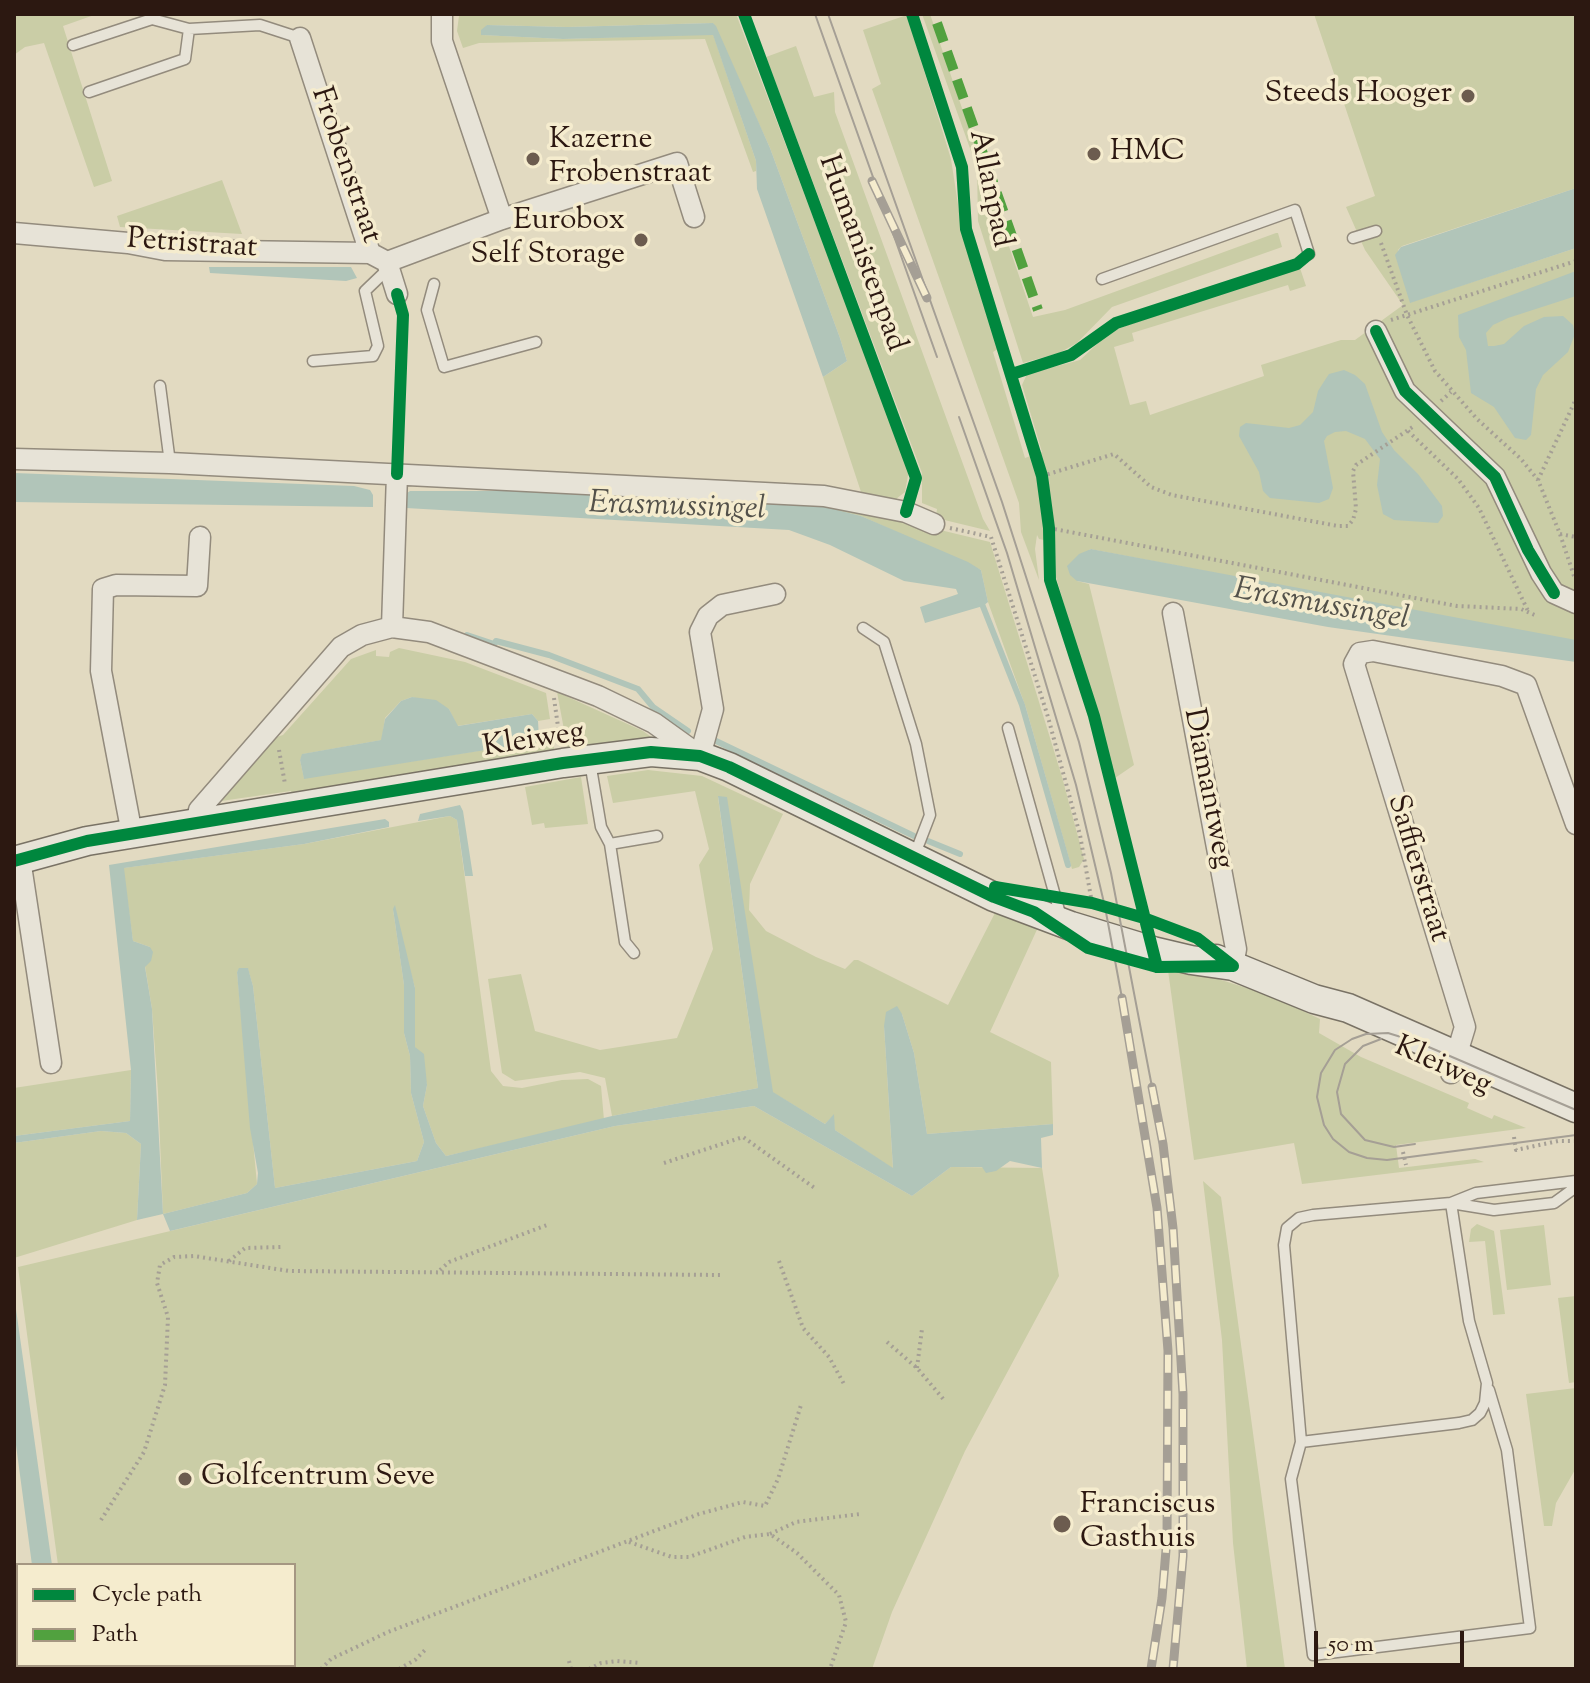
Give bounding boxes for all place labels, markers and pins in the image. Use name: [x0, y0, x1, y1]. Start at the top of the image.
place label: Steeds Hooger: [1265, 78, 1452, 114]
marker: Steeds Hooger: [1459, 87, 1477, 105]
place label: Kazerne Frobenstraat: [549, 124, 712, 194]
place label: HMC: [1110, 136, 1185, 172]
marker: HMC: [1085, 145, 1103, 163]
marker: Kazerne Frobenstraat: [524, 150, 542, 168]
place label: Eurobox Self Storage: [471, 205, 625, 276]
marker: Eurobox Self Storage: [632, 231, 650, 249]
place label: Golfcentrum Seve: [201, 1461, 435, 1497]
marker: Golfcentrum Seve: [176, 1470, 194, 1488]
place label: Franciscus Gasthuis: [1080, 1489, 1215, 1560]
marker: Franciscus Gasthuis: [1051, 1513, 1073, 1535]

